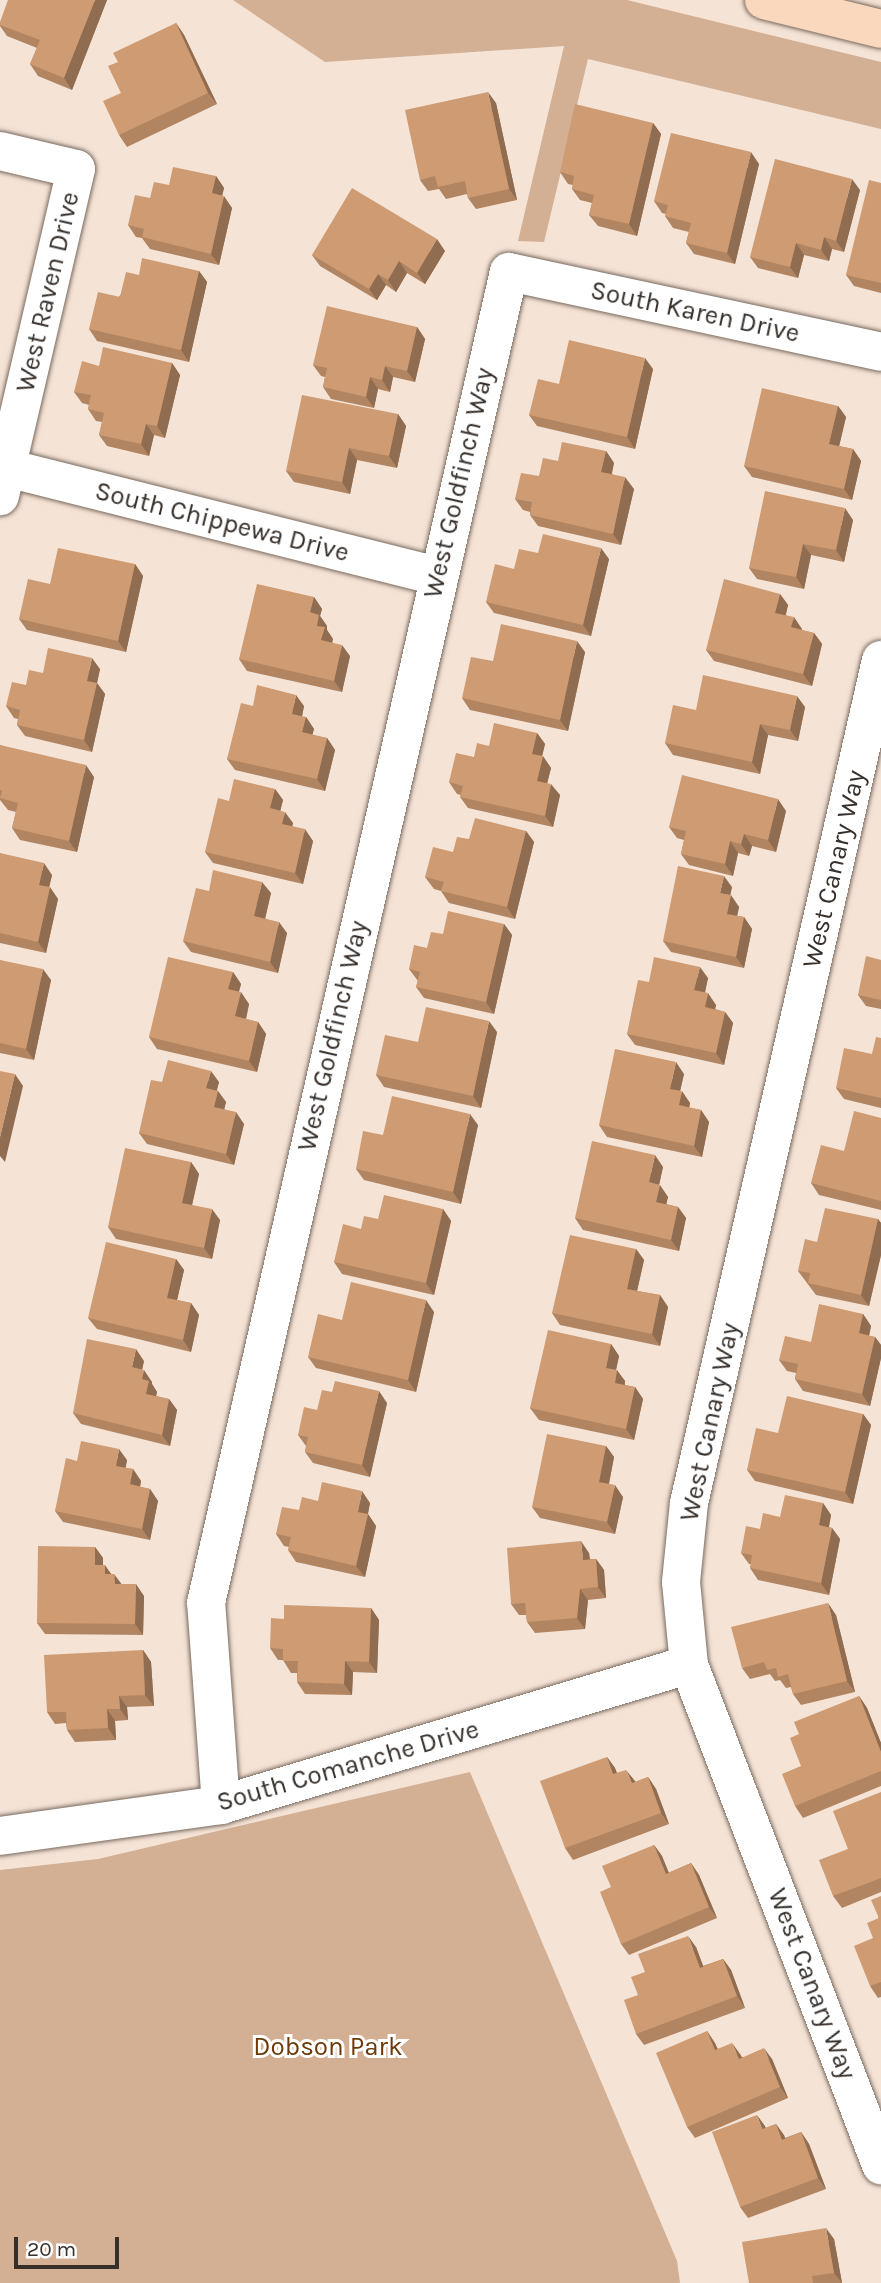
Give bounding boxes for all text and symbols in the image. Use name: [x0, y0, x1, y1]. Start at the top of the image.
street label: West Raven Drive: [10, 189, 86, 395]
street label: South Karen Drive: [588, 275, 802, 349]
street label: West Goldfinch Way: [417, 365, 501, 601]
street label: South Chippewa Drive: [92, 475, 352, 569]
street label: West Canary Way: [796, 767, 872, 971]
street label: West Goldfinch Way: [291, 918, 375, 1154]
street label: West Canary Way: [674, 1320, 746, 1524]
street label: South Comanche Drive: [213, 1714, 483, 1818]
street label: West Canary Way: [761, 1884, 863, 2084]
park label: Dobson Park: [253, 2031, 403, 2063]
scale bar: [18, 2224, 122, 2268]
text: 20 m: [27, 2237, 76, 2261]

